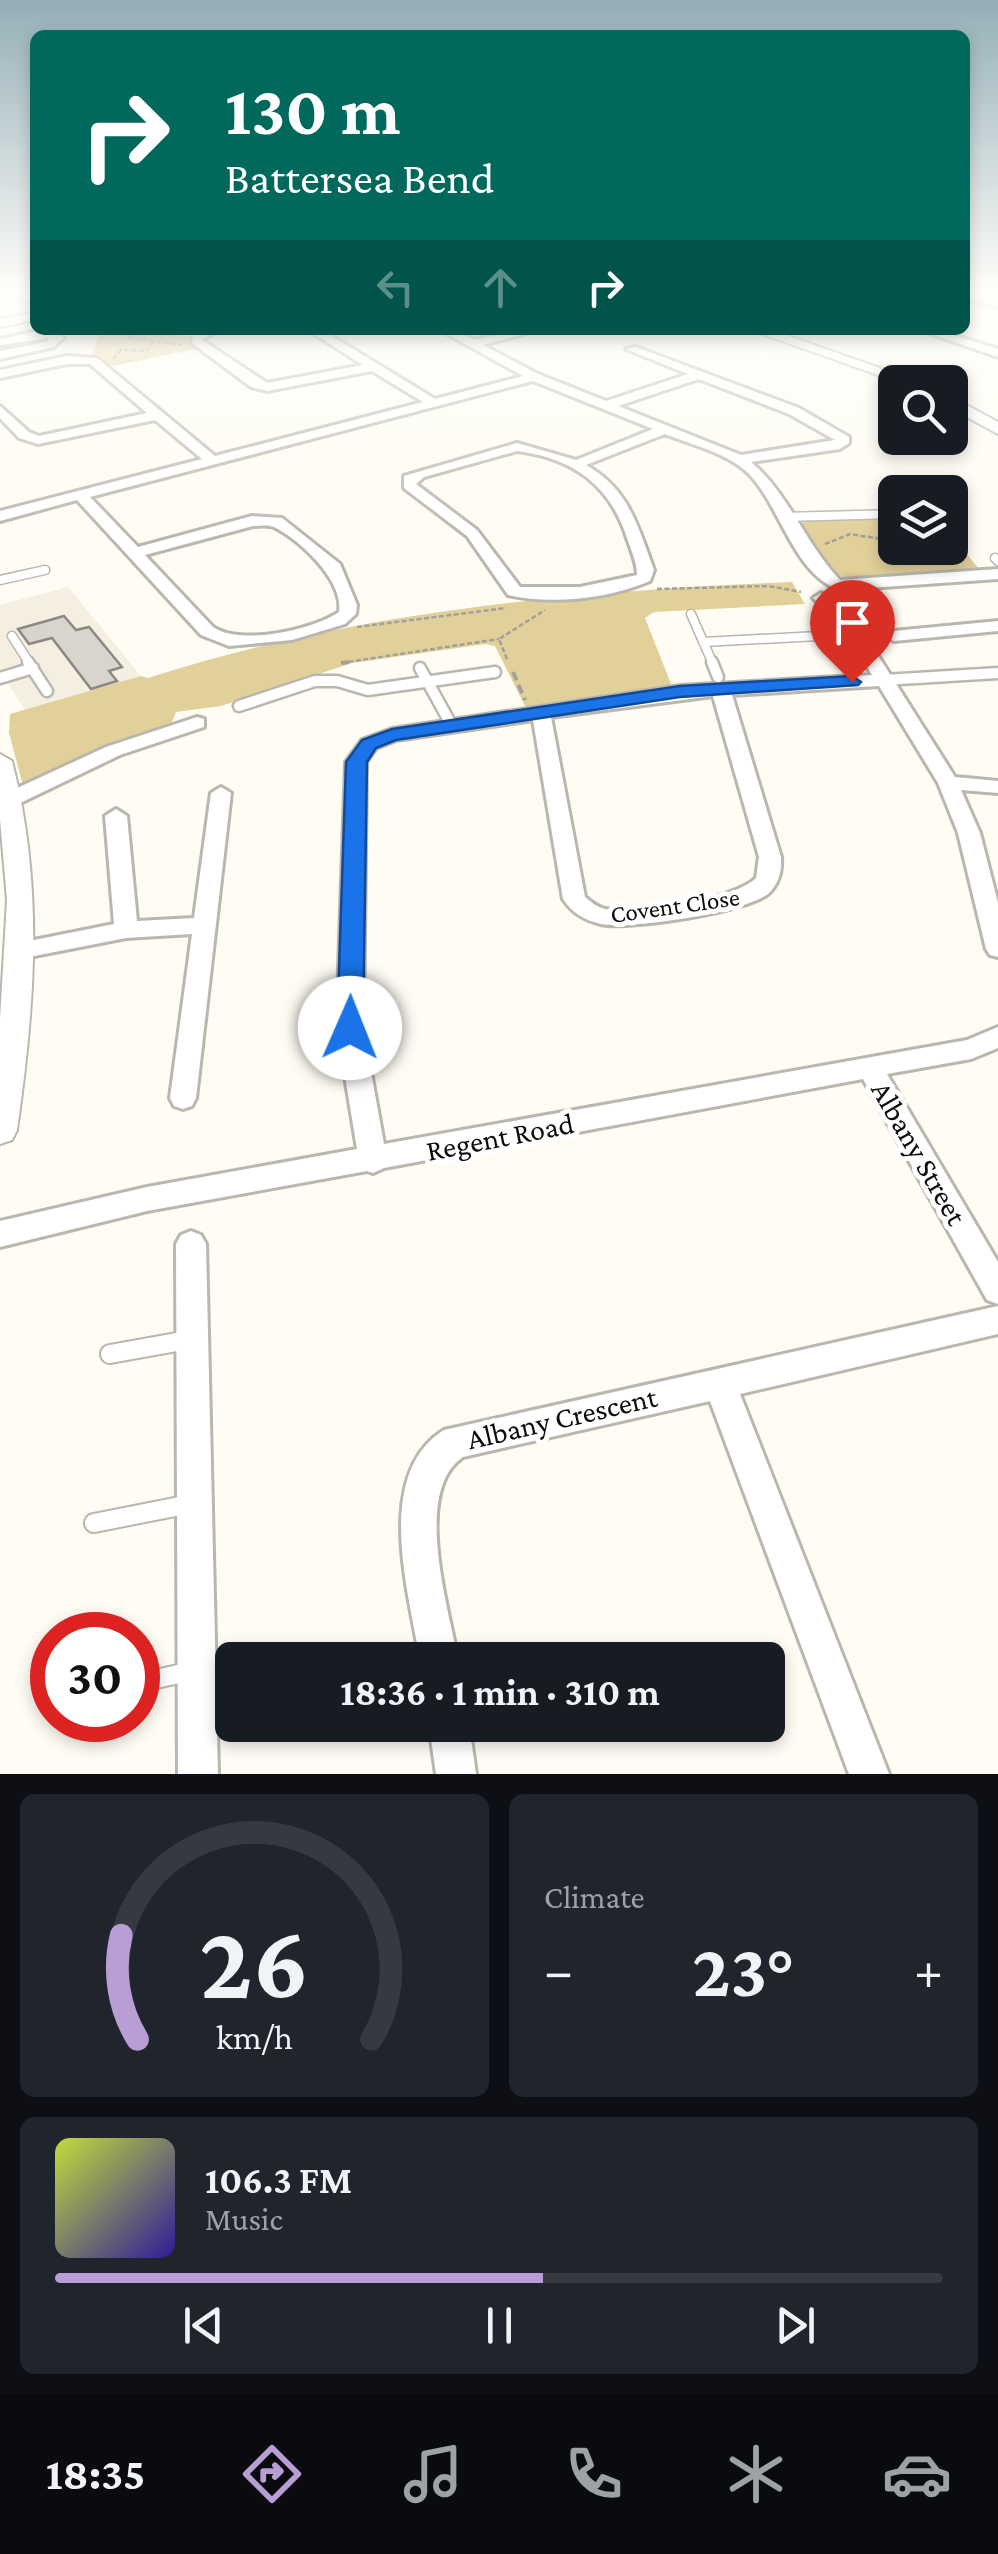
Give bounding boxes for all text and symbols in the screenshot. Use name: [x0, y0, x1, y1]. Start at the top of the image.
icon: right: [60, 70, 190, 200]
text: 130 m: [225, 71, 401, 149]
text: Battersea Bend: [225, 153, 494, 203]
icon: left: [368, 260, 423, 315]
icon: ahead: [473, 260, 528, 315]
icon: right: [578, 260, 633, 315]
map controls: [878, 365, 968, 565]
button: search: [878, 365, 968, 455]
button: layers: [878, 475, 968, 565]
pin: [810, 580, 895, 683]
icon: arrive: [825, 595, 880, 650]
street label: Covent Close: [609, 883, 741, 928]
position arrow: [298, 976, 402, 1080]
street label: Albany Street: [864, 1075, 974, 1232]
street label: Regent Road: [423, 1106, 577, 1168]
street label: Albany Crescent: [464, 1379, 661, 1456]
speed limit sign: 30: [30, 1612, 160, 1742]
text: 18:36 · 1 min · 310 m: [340, 1671, 660, 1713]
text: Climate: [544, 1879, 645, 1915]
text: 26: [200, 1904, 309, 2019]
text: 23°: [692, 1929, 795, 2012]
text: −: [544, 1940, 573, 2001]
text: +: [914, 1940, 943, 2001]
text: km/h: [216, 2017, 293, 2057]
text: 106.3 FM: [205, 2159, 352, 2201]
text: Music: [205, 2201, 283, 2237]
icon: previous: [176, 2298, 231, 2353]
icon: pause: [472, 2298, 527, 2353]
icon: next: [768, 2298, 823, 2353]
icon: directions: [237, 2439, 307, 2509]
icon: music: [398, 2439, 468, 2509]
icon: phone: [559, 2439, 629, 2509]
icon: climate: [721, 2439, 791, 2509]
icon: car: [882, 2439, 952, 2509]
text: 18:35: [46, 2449, 145, 2499]

